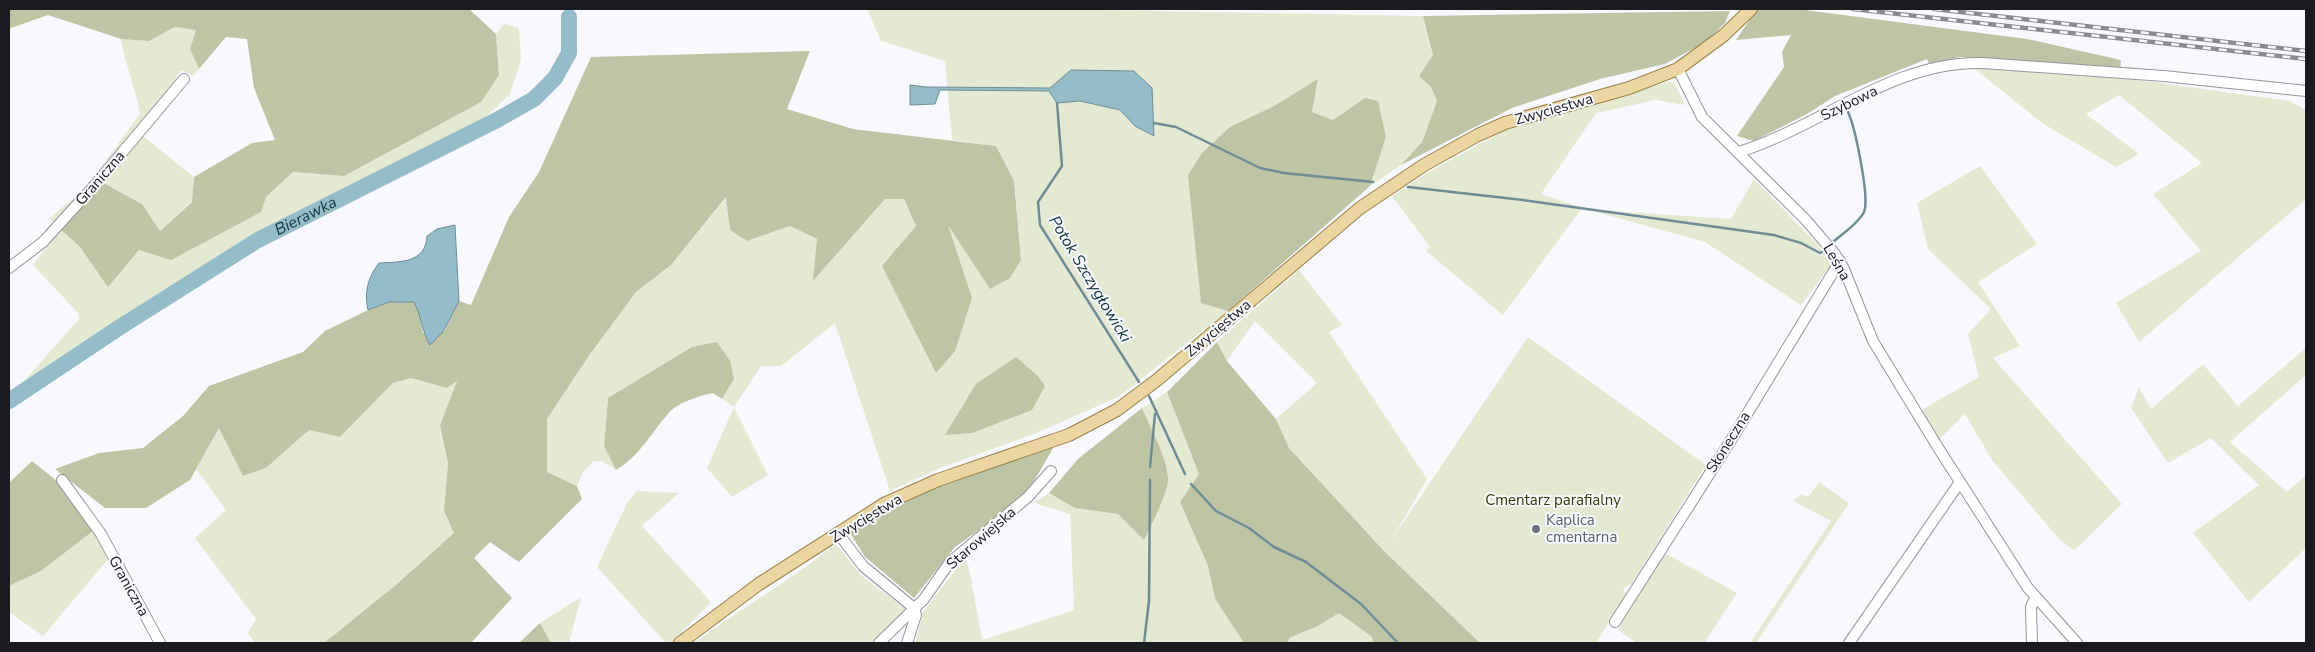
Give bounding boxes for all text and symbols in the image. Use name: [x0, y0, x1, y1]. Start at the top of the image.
street label: Szybowa: [1817, 81, 1881, 125]
street label: Zwycięstwa: [1513, 88, 1595, 130]
street label: Graniczna: [71, 146, 129, 210]
water label: Bierawka: [271, 191, 341, 241]
water label: Potok Szczygłowicki: [1043, 212, 1137, 347]
street label: Leśna: [1818, 240, 1856, 284]
street label: Zwycięstwa: [1181, 295, 1255, 361]
street label: Słoneczna: [1701, 408, 1755, 476]
street label: Zwycięstwa: [826, 489, 906, 547]
park label: Cmentarz parafialny: [1485, 490, 1621, 510]
street label: Starowiejska: [942, 502, 1020, 574]
place label: Kaplica cmentarna: [1546, 510, 1617, 547]
marker: Kaplica cmentarna: [1530, 523, 1542, 535]
street label: Graniczna: [104, 552, 154, 620]

